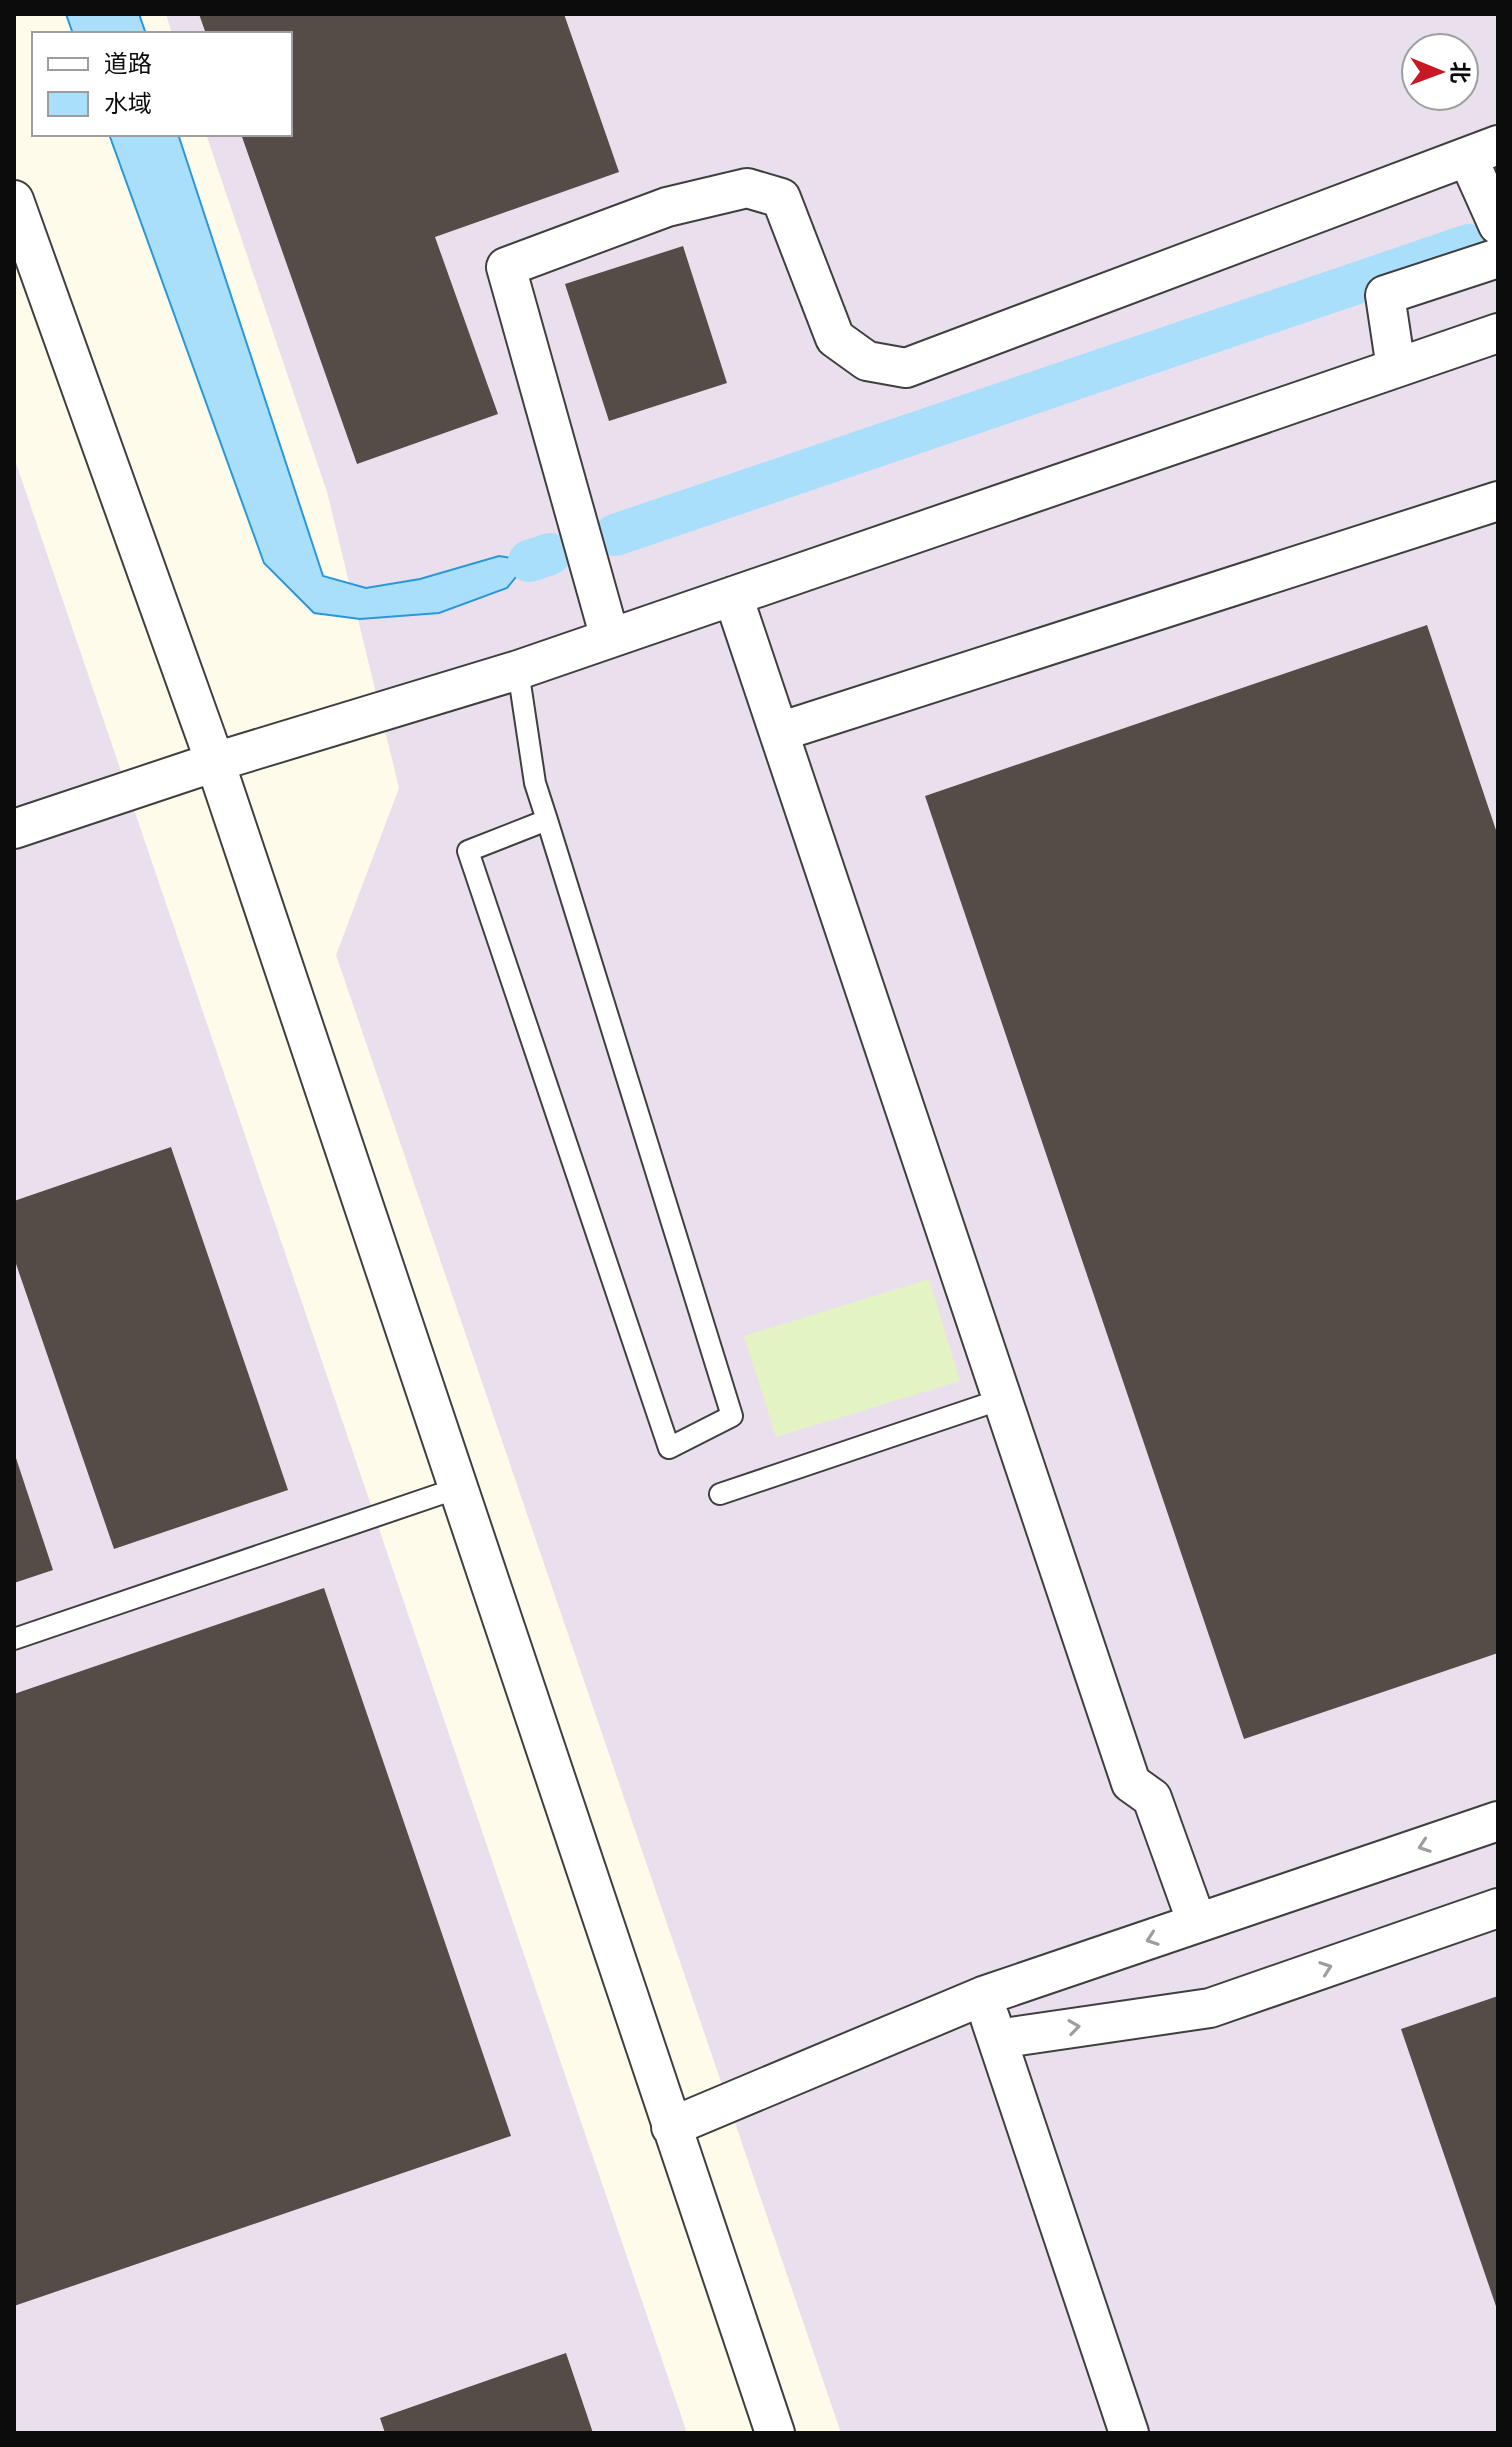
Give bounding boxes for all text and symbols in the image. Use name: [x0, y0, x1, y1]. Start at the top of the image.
legend: [32, 32, 292, 136]
north arrow: [1400, 32, 1480, 112]
text: 道路: [104, 47, 152, 83]
text: 北: [1442, 61, 1475, 84]
text: 水域: [104, 87, 152, 123]
one-way arrow: [1418, 1837, 1432, 1853]
one-way arrow: [1145, 1929, 1159, 1945]
one-way arrow: [1318, 1961, 1332, 1977]
one-way arrow: [1067, 2019, 1081, 2036]

